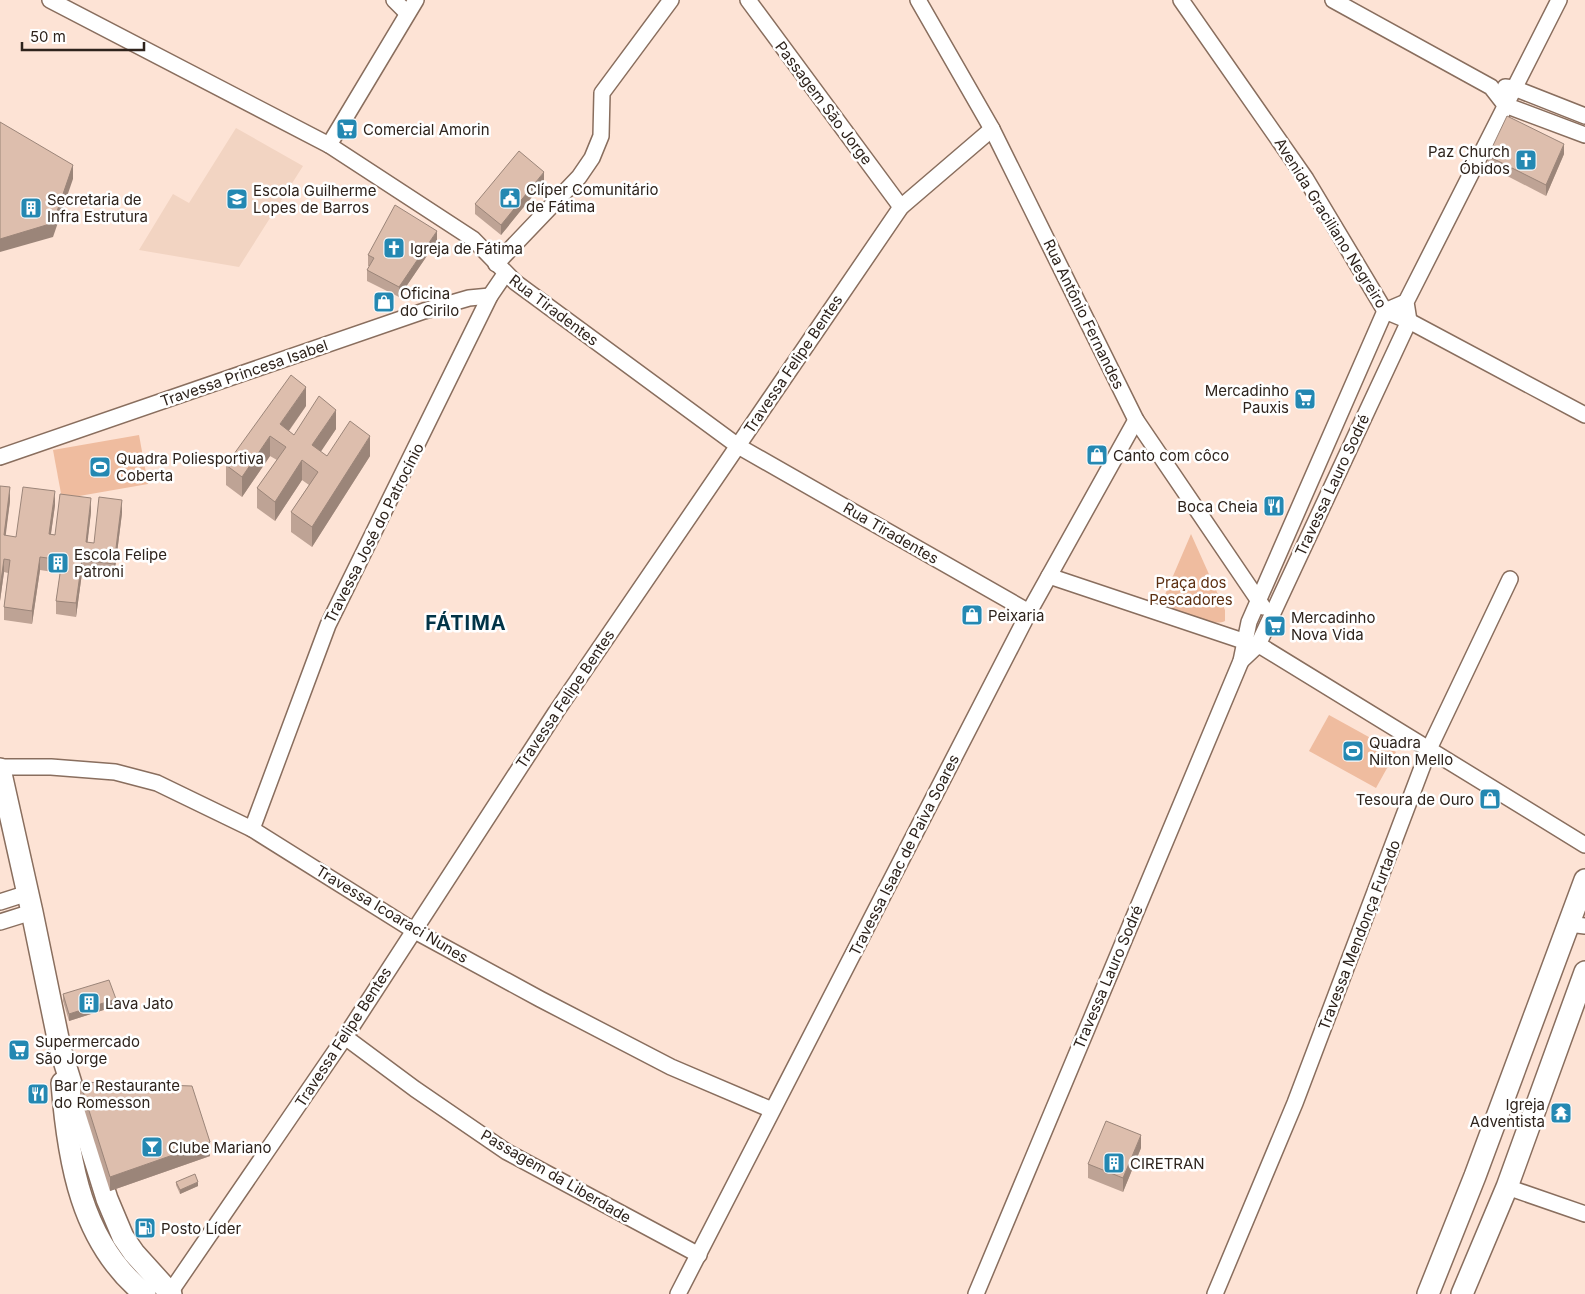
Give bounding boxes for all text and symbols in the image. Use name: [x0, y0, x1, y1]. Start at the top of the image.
scale bar: [22, 20, 145, 52]
text: 50 m: [30, 27, 66, 46]
street label: Passagem São Jorge: [771, 37, 877, 169]
supermarket icon: Comercial Amorin: [335, 117, 359, 141]
place label: Comercial Amorin: [363, 120, 490, 139]
street label: Avenida Graciliano Negreiro: [1271, 134, 1391, 312]
place label: Paz Church Óbidos: [1428, 142, 1510, 178]
church icon: Paz Church Óbidos: [1514, 148, 1538, 172]
place label: Clíper Comunitário de Fátima: [526, 180, 658, 216]
place label: Escola Guilherme Lopes de Barros: [253, 181, 376, 217]
public building icon: Clíper Comunitário de Fátima: [498, 186, 522, 210]
school or university icon: Escola Guilherme Lopes de Barros: [225, 187, 249, 211]
place label: Secretaria de Infra Estrutura: [47, 190, 148, 226]
building icon: Secretaria de Infra Estrutura: [19, 196, 43, 220]
church icon: Igreja de Fátima: [382, 236, 406, 260]
street label: Rua Antônio Fernandes: [1039, 236, 1129, 392]
place label: Igreja de Fátima: [410, 239, 523, 258]
street label: Rua Tiradentes: [506, 270, 602, 350]
place label: Oficina do Cirilo: [400, 284, 459, 320]
shop icon: Oficina do Cirilo: [372, 290, 396, 314]
street label: Travessa Felipe Bentes: [739, 291, 847, 437]
street label: Travessa Princesa Isabel: [158, 335, 330, 411]
place label: Mercadinho Pauxis: [1205, 381, 1289, 417]
supermarket icon: Mercadinho Pauxis: [1293, 387, 1317, 411]
street label: Travessa Lauro Sodré: [1291, 411, 1373, 559]
street label: Travessa José do Patrocínio: [320, 440, 428, 626]
shop icon: Canto com côco: [1085, 443, 1109, 467]
place label: Canto com côco: [1113, 446, 1229, 465]
place label: Quadra Poliesportiva Coberta: [116, 449, 264, 485]
sports icon: Quadra Poliesportiva Coberta: [88, 455, 112, 479]
restaurant icon: Boca Cheia: [1262, 494, 1286, 518]
place label: Boca Cheia: [1177, 497, 1258, 516]
street label: Rua Tiradentes: [840, 498, 942, 568]
place label: Escola Felipe Patroni: [74, 545, 167, 581]
building icon: Escola Felipe Patroni: [46, 551, 70, 575]
park label: Praça dos Pescadores: [1149, 573, 1233, 609]
shop icon: Peixaria: [960, 603, 984, 627]
place label: Peixaria: [988, 606, 1044, 625]
place label: Mercadinho Nova Vida: [1291, 608, 1375, 644]
district label: FÁTIMA: [425, 610, 507, 635]
supermarket icon: Mercadinho Nova Vida: [1263, 614, 1287, 638]
street label: Travessa Felipe Bentes: [511, 626, 619, 772]
place label: Quadra Nilton Mello: [1369, 733, 1453, 769]
sports icon: Quadra Nilton Mello: [1341, 739, 1365, 763]
street label: Travessa Isaac de Paiva Soares: [845, 751, 963, 959]
shop icon: Tesoura de Ouro: [1478, 787, 1502, 811]
place label: Tesoura de Ouro: [1356, 790, 1474, 809]
street label: Travessa Mendonça Furtado: [1314, 837, 1404, 1033]
street label: Travessa Icoaraci Nunes: [312, 861, 472, 967]
street label: Travessa Lauro Sodré: [1069, 902, 1147, 1052]
street label: Travessa Felipe Bentes: [291, 963, 395, 1111]
building icon: Lava Jato: [77, 991, 101, 1015]
place label: Lava Jato: [105, 994, 173, 1013]
place label: Supermercado São Jorge: [35, 1032, 140, 1068]
supermarket icon: Supermercado São Jorge: [7, 1038, 31, 1062]
place label: Bar e Restaurante do Romesson: [54, 1076, 180, 1112]
restaurant icon: Bar e Restaurante do Romesson: [26, 1082, 50, 1106]
place label: Igreja Adventista: [1470, 1095, 1545, 1131]
temple icon: Igreja Adventista: [1549, 1101, 1573, 1125]
street label: Passagem da Liberdade: [477, 1125, 635, 1227]
bar icon: Clube Mariano: [140, 1135, 164, 1159]
place label: Clube Mariano: [168, 1138, 271, 1157]
building icon: CIRETRAN: [1102, 1151, 1126, 1175]
place label: CIRETRAN: [1130, 1154, 1205, 1173]
fuel station icon: Posto Líder: [133, 1216, 157, 1240]
place label: Posto Líder: [161, 1219, 241, 1238]

